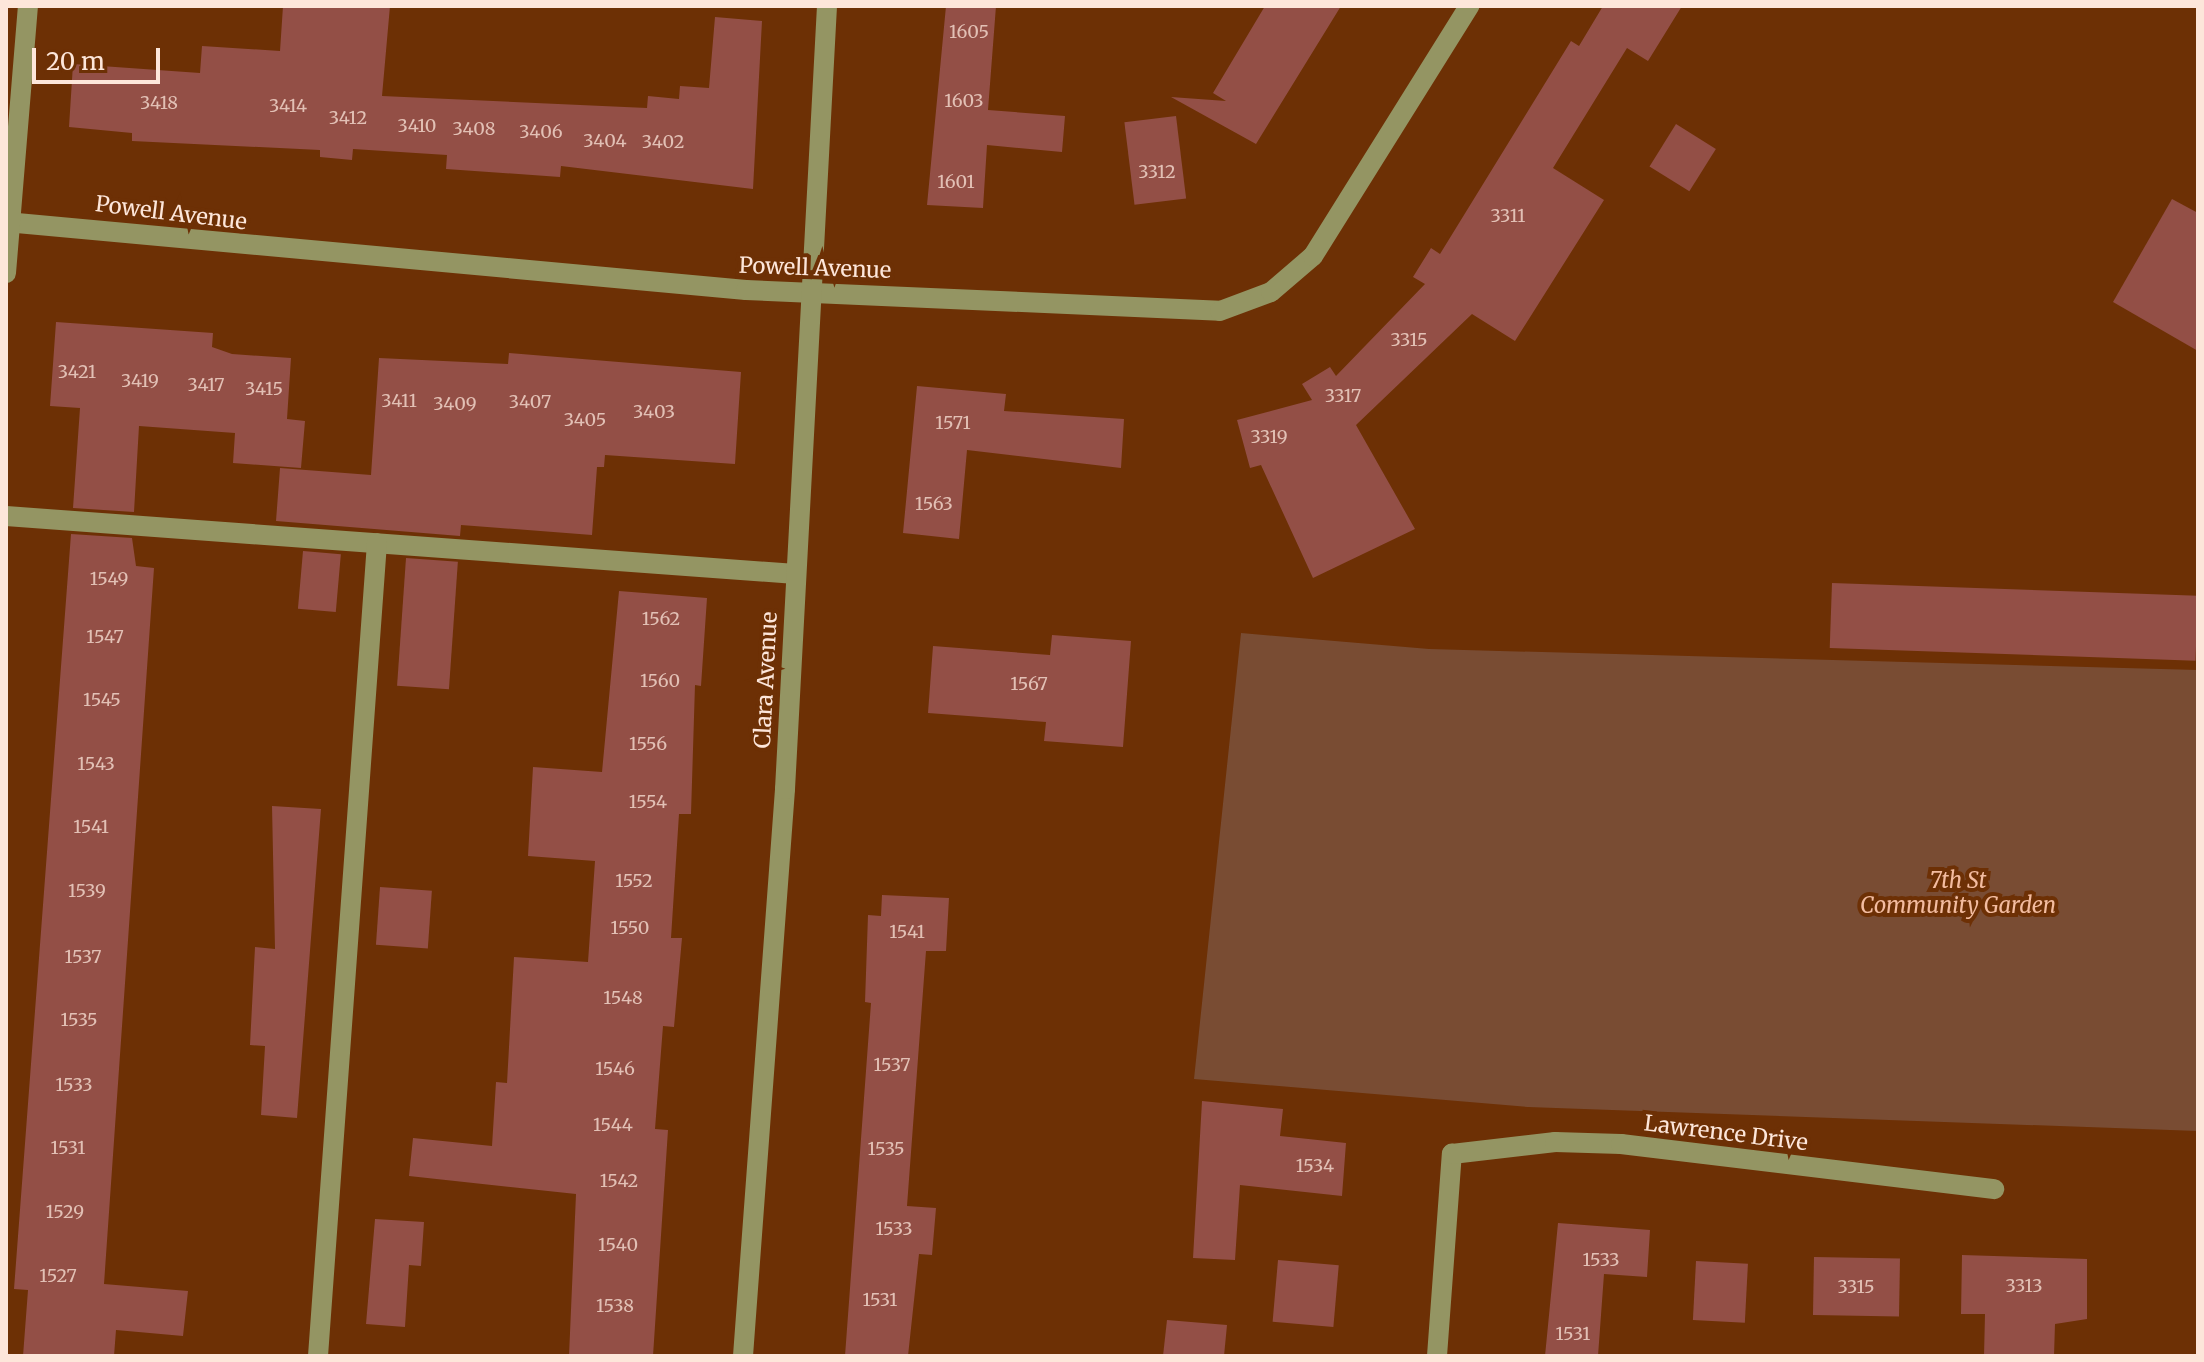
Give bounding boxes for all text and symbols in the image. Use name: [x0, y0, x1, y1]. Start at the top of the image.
house number: 1605: [949, 21, 989, 43]
scale bar: [36, 32, 164, 82]
text: 20 m: [46, 46, 105, 77]
house number: 1603: [944, 90, 984, 112]
house number: 3418: [140, 92, 178, 114]
house number: 3414: [269, 95, 307, 117]
house number: 3412: [329, 107, 367, 129]
house number: 3410: [398, 115, 436, 137]
house number: 3408: [452, 118, 496, 140]
house number: 3406: [519, 121, 563, 143]
house number: 3404: [583, 130, 627, 152]
house number: 3402: [642, 131, 684, 153]
house number: 3312: [1138, 161, 1176, 183]
house number: 1601: [937, 171, 975, 193]
street label: Powell Avenue: [94, 191, 248, 235]
house number: 3311: [1491, 205, 1525, 227]
street label: Powell Avenue: [738, 252, 892, 284]
house number: 3315: [1390, 329, 1428, 351]
house number: 3421: [58, 361, 96, 383]
house number: 3419: [121, 370, 159, 392]
house number: 3417: [187, 374, 225, 396]
house number: 3415: [245, 378, 283, 400]
house number: 3317: [1325, 385, 1361, 407]
house number: 3411: [381, 390, 417, 412]
house number: 3407: [509, 391, 551, 413]
house number: 3409: [433, 393, 477, 415]
house number: 3403: [633, 401, 675, 423]
house number: 3405: [564, 409, 606, 431]
house number: 1571: [935, 412, 971, 434]
house number: 3319: [1250, 426, 1288, 448]
house number: 1563: [915, 493, 953, 515]
house number: 1549: [90, 568, 128, 590]
house number: 1562: [642, 608, 680, 630]
street label: Clara Avenue: [749, 611, 783, 749]
house number: 1547: [86, 626, 124, 648]
house number: 1560: [640, 670, 680, 692]
house number: 1567: [1010, 673, 1048, 695]
house number: 1545: [83, 689, 121, 711]
house number: 1556: [629, 733, 667, 755]
house number: 1543: [77, 753, 115, 775]
house number: 1554: [629, 791, 667, 813]
house number: 1541: [73, 816, 109, 838]
park label: 7th St Community Garden: [1860, 867, 2056, 918]
house number: 1552: [615, 870, 653, 892]
house number: 1539: [68, 880, 106, 902]
house number: 1550: [611, 917, 649, 939]
house number: 1541: [889, 921, 925, 943]
house number: 1537: [64, 946, 102, 968]
house number: 1548: [603, 987, 643, 1009]
house number: 1535: [60, 1009, 98, 1031]
house number: 1537: [873, 1054, 911, 1076]
house number: 1546: [595, 1058, 635, 1080]
house number: 1533: [55, 1074, 93, 1096]
street label: Lawrence Drive: [1643, 1110, 1809, 1156]
house number: 1544: [593, 1114, 633, 1136]
house number: 1531: [51, 1137, 85, 1159]
house number: 1535: [867, 1138, 905, 1160]
house number: 1534: [1296, 1155, 1334, 1177]
house number: 1542: [600, 1170, 638, 1192]
house number: 1529: [46, 1201, 84, 1223]
house number: 1533: [875, 1218, 913, 1240]
house number: 1540: [598, 1234, 638, 1256]
house number: 1533: [1582, 1249, 1620, 1271]
house number: 1527: [39, 1265, 77, 1287]
house number: 3313: [2006, 1275, 2042, 1297]
house number: 3315: [1837, 1276, 1875, 1298]
house number: 1531: [863, 1289, 897, 1311]
house number: 1538: [596, 1295, 634, 1317]
house number: 1531: [1556, 1323, 1590, 1345]

